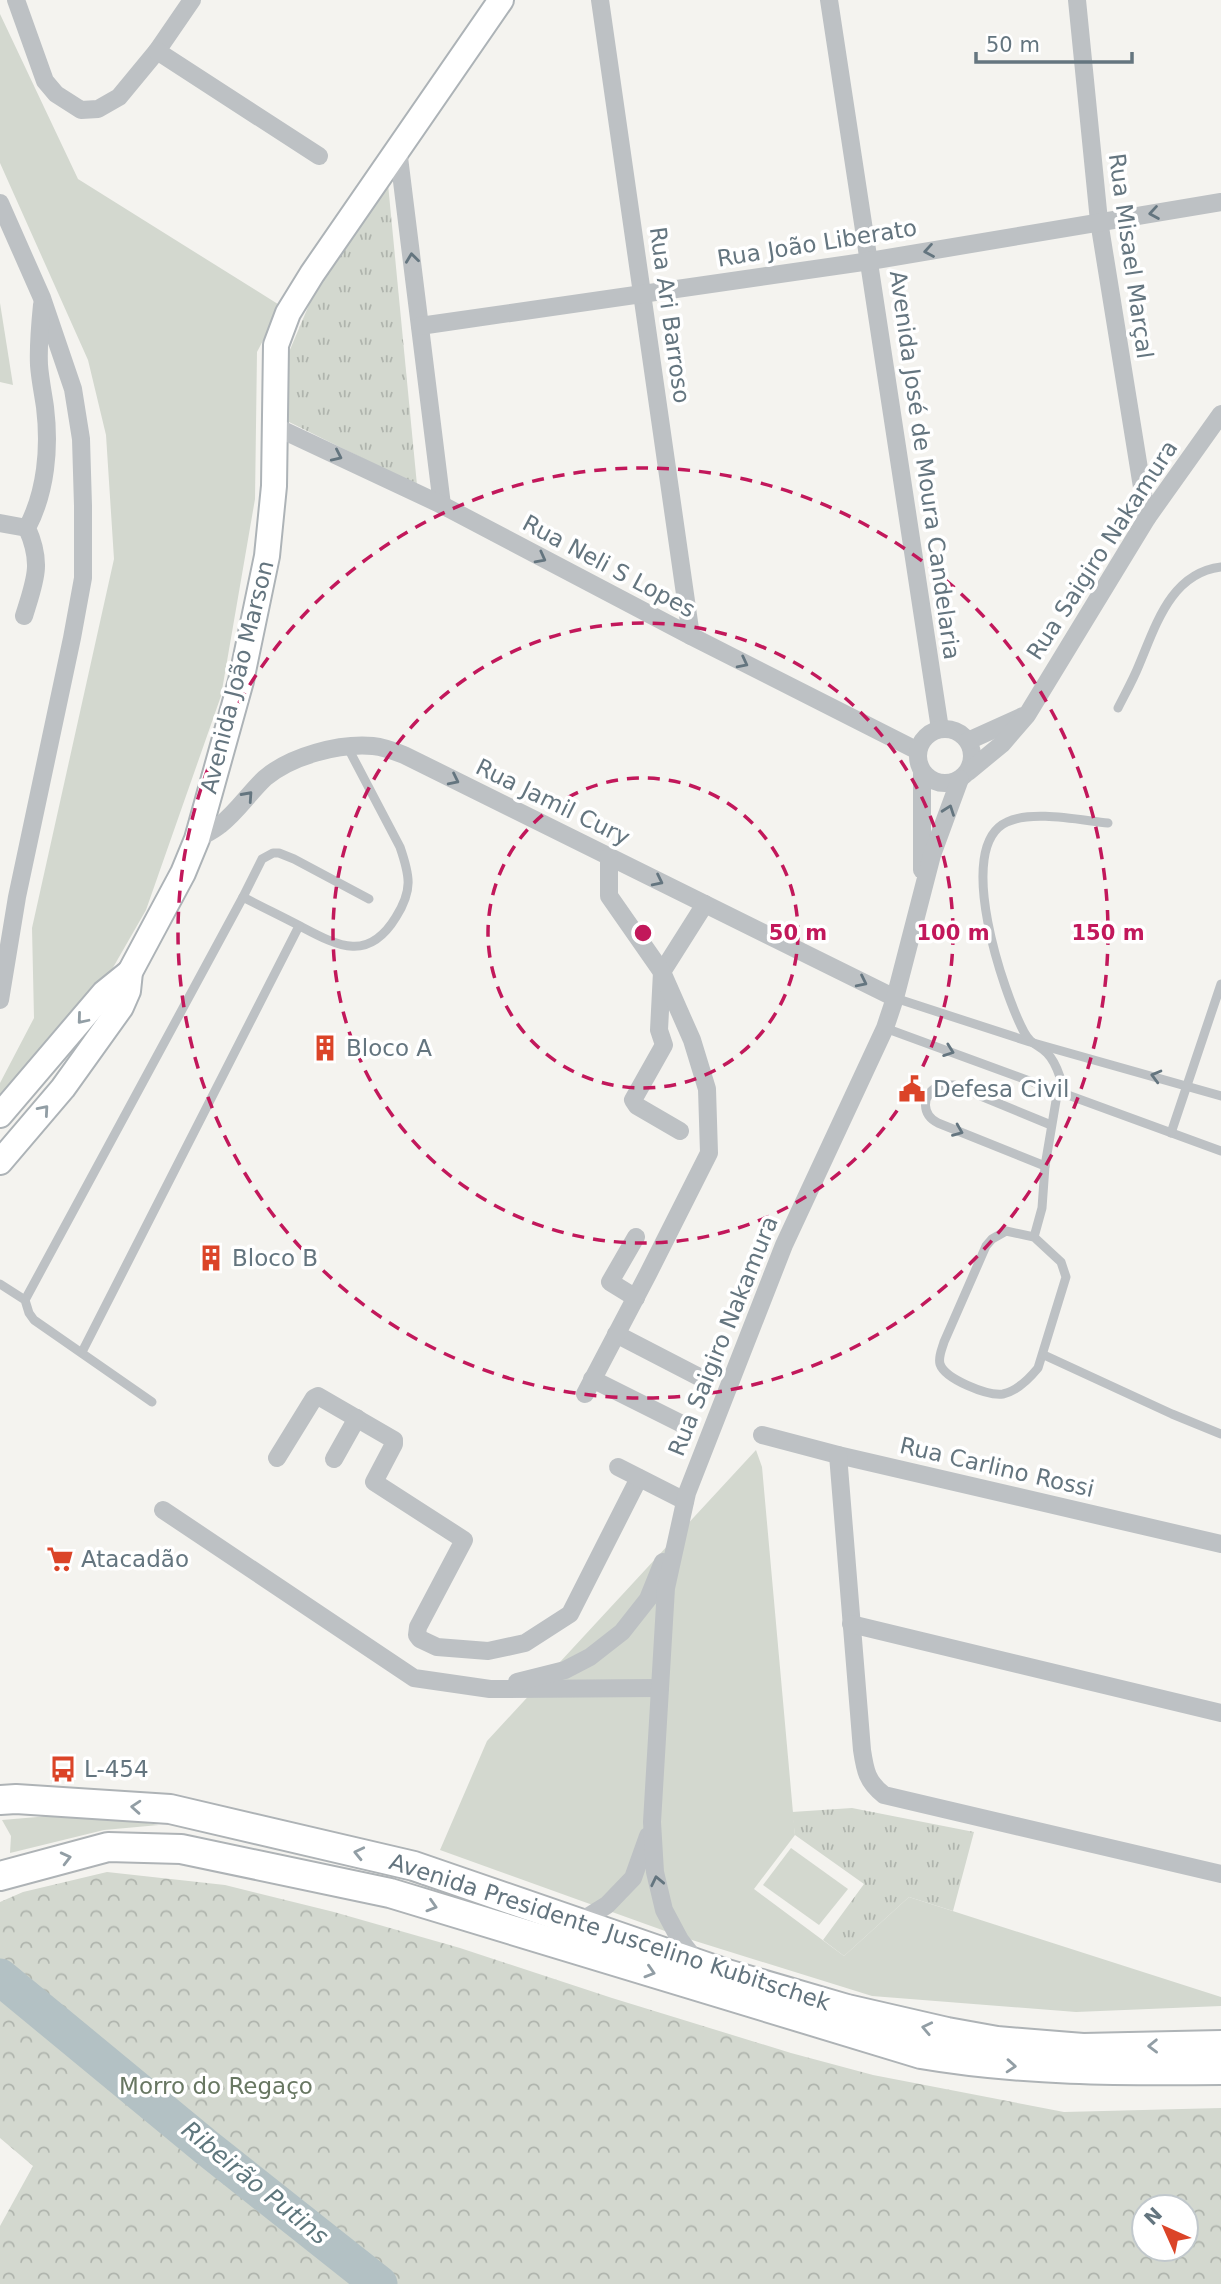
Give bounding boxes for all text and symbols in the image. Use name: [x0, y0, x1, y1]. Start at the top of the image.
scale bar: [976, 21, 1132, 65]
text: 50 m: [986, 33, 1040, 57]
street label: Rua Misael Marçal: [1104, 152, 1158, 360]
one-way arrow: [1148, 205, 1159, 220]
street label: Rua João Liberato: [715, 214, 919, 272]
street label: Rua Ari Barroso: [645, 225, 695, 405]
one-way arrow: [923, 243, 935, 258]
one-way arrow: [404, 252, 419, 264]
street label: Avenida José de Moura Candelaria: [885, 269, 965, 661]
street label: Rua Saigiro Nakamura: [1021, 435, 1183, 665]
one-way arrow: [330, 448, 342, 462]
street label: Rua Neli S Lopes: [518, 510, 700, 622]
one-way arrow: [534, 549, 546, 563]
street label: Avenida João Marson: [195, 558, 279, 796]
one-way arrow: [736, 654, 748, 668]
street label: Rua Jamil Cury: [472, 753, 634, 851]
one-way arrow: [447, 772, 459, 786]
one-way arrow: [240, 791, 253, 804]
one-way arrow: [941, 805, 955, 817]
one-way arrow: [651, 873, 663, 887]
centre of rings: [631, 921, 655, 945]
text: 50 m: [769, 921, 827, 945]
text: 100 m: [916, 921, 990, 945]
text: 150 m: [1071, 921, 1145, 945]
one-way arrow: [855, 974, 867, 988]
one-way arrow: [77, 1012, 90, 1024]
building icon: Bloco A: [310, 1033, 340, 1063]
place label: Bloco A: [346, 1035, 432, 1061]
one-way arrow: [943, 1043, 955, 1057]
one-way arrow: [1150, 1070, 1162, 1084]
public building icon: Defesa Civil: [897, 1074, 927, 1104]
place label: Defesa Civil: [933, 1076, 1069, 1102]
one-way arrow: [36, 1105, 48, 1118]
one-way arrow: [952, 1123, 964, 1137]
street label: Rua Saigiro Nakamura: [663, 1212, 783, 1460]
building icon: Bloco B: [196, 1243, 226, 1273]
place label: Bloco B: [232, 1245, 318, 1271]
street label: Rua Carlino Rossi: [897, 1432, 1097, 1502]
supermarket icon: Atacadão: [45, 1544, 75, 1574]
place label: Atacadão: [81, 1546, 189, 1572]
bus stop icon: L-454: [48, 1754, 78, 1784]
place label: L-454: [84, 1756, 149, 1782]
one-way arrow: [130, 1800, 141, 1815]
one-way arrow: [353, 1847, 365, 1861]
street label: Avenida Presidente Juscelino Kubitschek: [386, 1848, 834, 2016]
one-way arrow: [60, 1852, 72, 1866]
one-way arrow: [651, 1875, 665, 1887]
one-way arrow: [426, 1897, 438, 1912]
one-way arrow: [644, 1964, 656, 1979]
one-way arrow: [921, 2022, 933, 2037]
one-way arrow: [1147, 2039, 1158, 2054]
one-way arrow: [1006, 2058, 1017, 2073]
park label: Morro do Regaço: [119, 2073, 313, 2099]
water label: Ribeirão Putins: [176, 2115, 334, 2251]
north arrow: [1130, 2193, 1200, 2263]
text: N: [1140, 2203, 1166, 2229]

